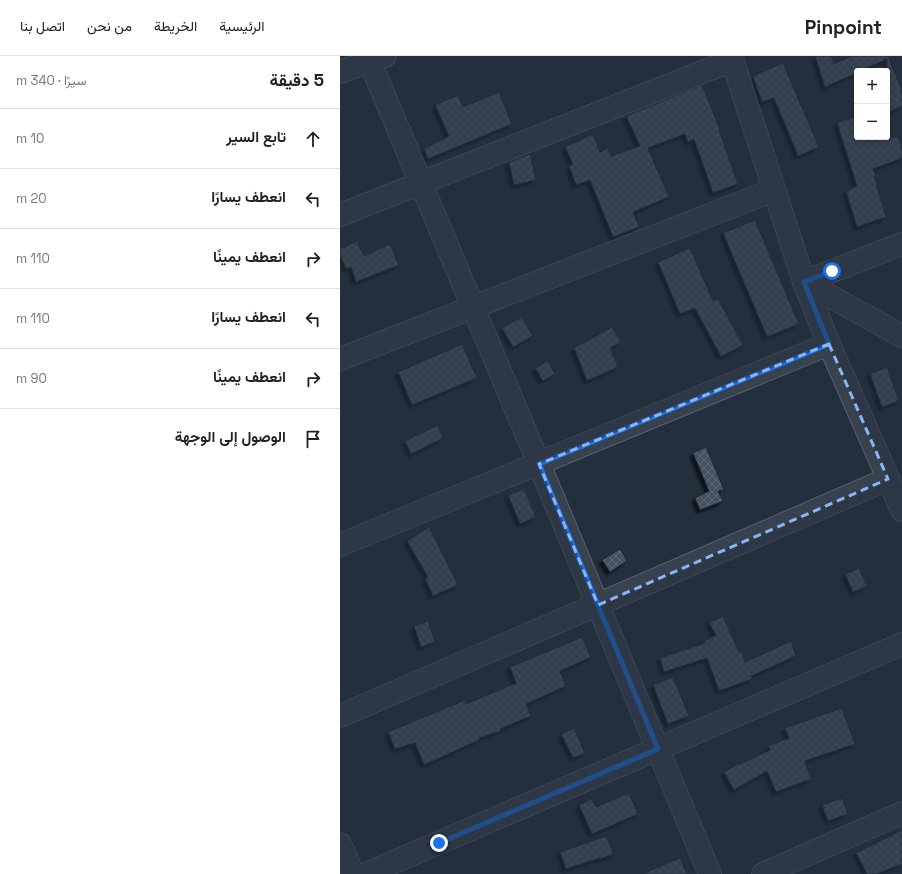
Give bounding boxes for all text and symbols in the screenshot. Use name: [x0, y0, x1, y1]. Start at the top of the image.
text: Pinpoint: [805, 15, 882, 40]
text: اتصل بنا: [20, 17, 65, 35]
text: من نحن: [87, 17, 132, 35]
text: الخريطة: [154, 17, 197, 35]
text: الرئيسية: [219, 17, 264, 35]
map controls: [854, 68, 890, 140]
button: +: [854, 68, 890, 104]
text: 5 دقيقة: [269, 69, 324, 91]
text: سيرًا · 340 m: [16, 72, 87, 89]
button: −: [854, 104, 890, 140]
text: تابع السير: [226, 127, 286, 146]
icon: ahead: [302, 128, 324, 150]
text: 10 m: [16, 130, 44, 147]
text: انعطف يسارًا: [211, 187, 286, 206]
icon: left: [302, 188, 324, 210]
text: 20 m: [16, 190, 47, 207]
text: انعطف يمينًا: [213, 247, 286, 266]
icon: right: [302, 248, 324, 270]
text: 110 m: [16, 250, 50, 267]
route start: [823, 262, 841, 280]
text: انعطف يسارًا: [211, 307, 286, 326]
icon: left: [302, 308, 324, 330]
text: 110 m: [16, 310, 50, 327]
text: انعطف يمينًا: [213, 367, 286, 386]
icon: right: [302, 368, 324, 390]
text: 90 m: [16, 370, 47, 387]
text: الوصول إلى الوجهة: [175, 427, 286, 446]
icon: arrive: [302, 428, 324, 450]
route end: [430, 834, 448, 852]

